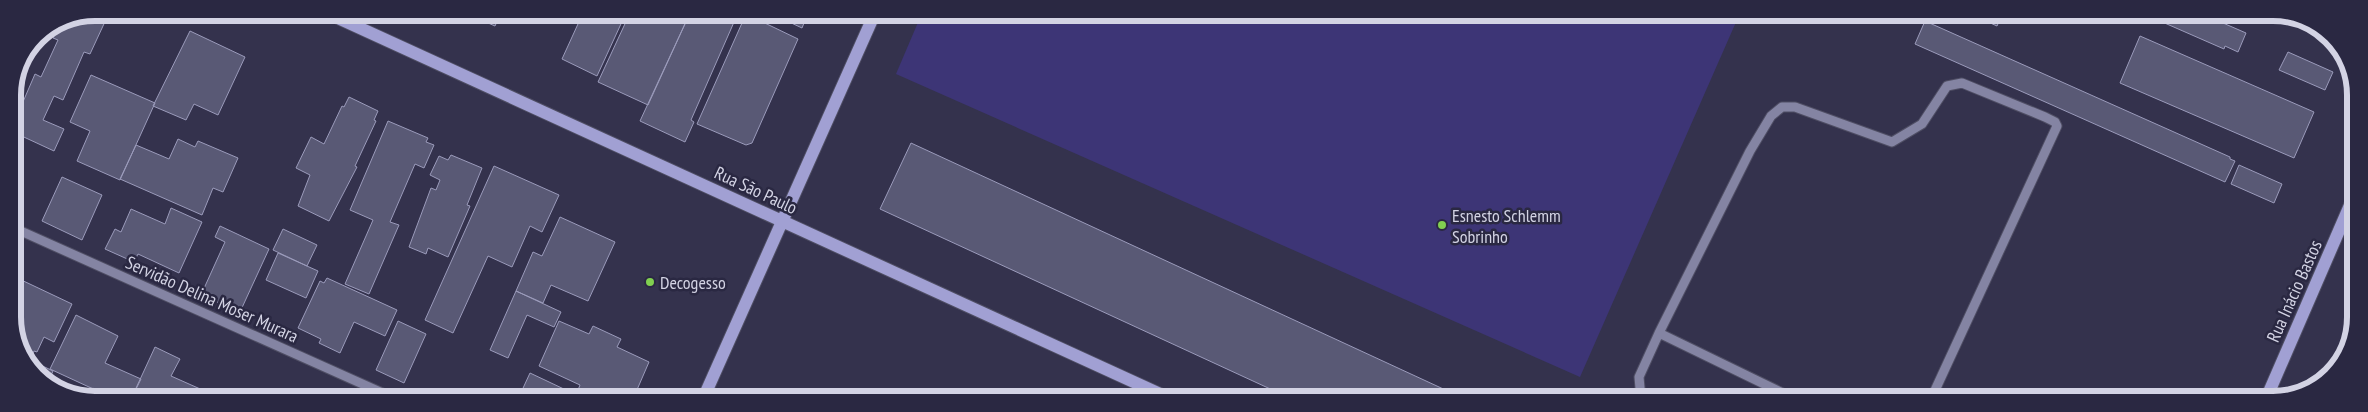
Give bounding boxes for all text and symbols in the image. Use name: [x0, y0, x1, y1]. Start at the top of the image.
street label: Rua São Paulo: [711, 161, 801, 219]
place label: Esnesto Schlemm Sobrinho: [1452, 204, 1561, 248]
marker: Esnesto Schlemm Sobrinho: [1436, 219, 1448, 231]
street label: Rua Inácio Bastos: [2261, 236, 2327, 346]
street label: Servidão Delina Moser Murara: [122, 251, 302, 347]
place label: Decogesso: [660, 271, 726, 294]
marker: Decogesso: [644, 276, 656, 288]

